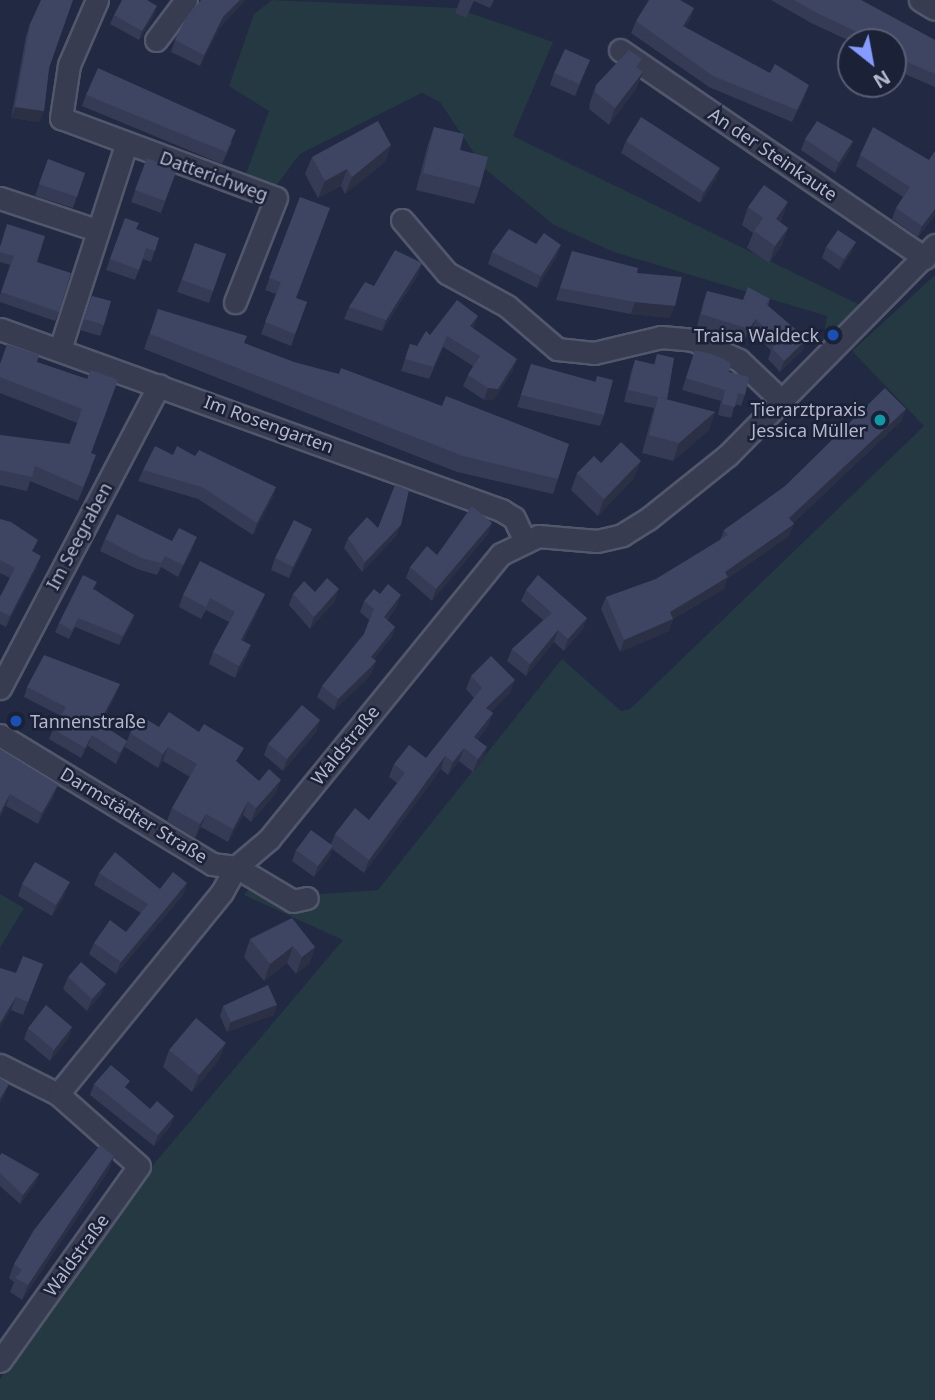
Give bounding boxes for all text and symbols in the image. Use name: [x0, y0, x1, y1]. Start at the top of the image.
north arrow: [837, 28, 907, 98]
text: N: [868, 64, 895, 94]
street label: An der Steinkaute: [705, 103, 841, 205]
street label: Datterichweg: [157, 146, 271, 206]
place label: Traisa Waldeck: [694, 324, 819, 346]
marker: Traisa Waldeck: [825, 327, 841, 343]
street label: Im Rosengarten: [201, 391, 337, 457]
place label: Tierarztpraxis Jessica Müller: [751, 399, 866, 442]
marker: Tierarztpraxis Jessica Müller: [872, 412, 888, 428]
street label: Im Seegraben: [42, 479, 116, 593]
street label: Waldstraße: [306, 701, 384, 789]
place label: Tannenstraße: [30, 710, 146, 732]
marker: Tannenstraße: [8, 713, 24, 729]
street label: Darmstädter Straße: [57, 763, 211, 867]
street label: Waldstraße: [39, 1210, 113, 1300]

